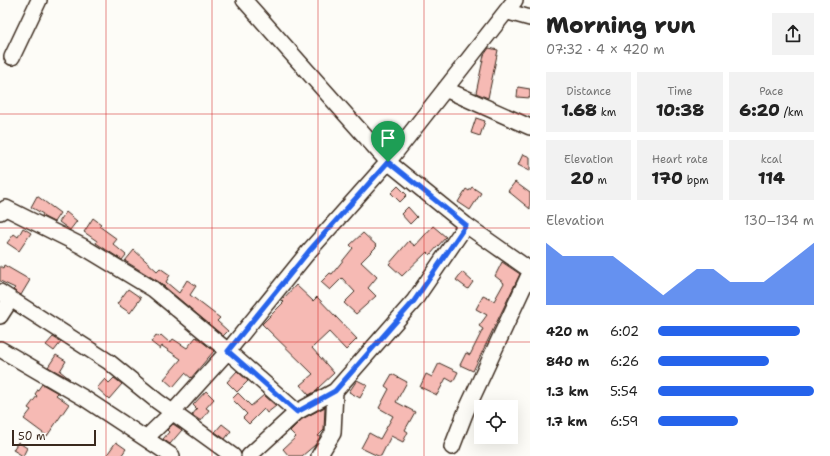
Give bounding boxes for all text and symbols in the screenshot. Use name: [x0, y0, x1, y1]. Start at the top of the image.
text: Morning run: [546, 11, 696, 40]
button: share: [772, 13, 814, 55]
text: 07:32 · 4 × 420 m: [546, 41, 664, 58]
text: Distance: [566, 84, 611, 99]
text: Time: [667, 84, 693, 99]
text: Pace: [759, 84, 783, 99]
text: 1.68: [561, 99, 597, 121]
text: 10:38: [656, 99, 704, 121]
text: 6:20: [739, 99, 780, 121]
text: km: [597, 105, 616, 120]
text: /km: [780, 105, 803, 120]
pin: [371, 121, 405, 162]
icon: arrive: [377, 127, 399, 149]
text: Elevation: [564, 152, 613, 167]
text: Heart rate: [652, 152, 708, 167]
text: kcal: [761, 152, 782, 167]
text: 20: [570, 167, 594, 189]
text: 170: [651, 167, 683, 189]
text: 114: [758, 167, 785, 189]
text: m: [594, 173, 607, 188]
text: bpm: [683, 173, 709, 188]
text: Elevation: [546, 212, 604, 229]
text: 130–134 m: [744, 212, 814, 229]
text: 420 m: [546, 323, 589, 340]
text: 6:02: [610, 323, 639, 340]
text: 840 m: [546, 353, 589, 370]
text: 6:26: [610, 353, 639, 370]
text: 1.3 km: [546, 383, 589, 400]
text: 5:54: [610, 383, 638, 400]
map controls: [474, 400, 518, 444]
button: locate: [474, 400, 518, 444]
text: 1.7 km: [546, 413, 587, 430]
text: 6:59: [610, 413, 638, 430]
scale bar: [12, 428, 96, 447]
text: 50 m: [18, 429, 46, 444]

